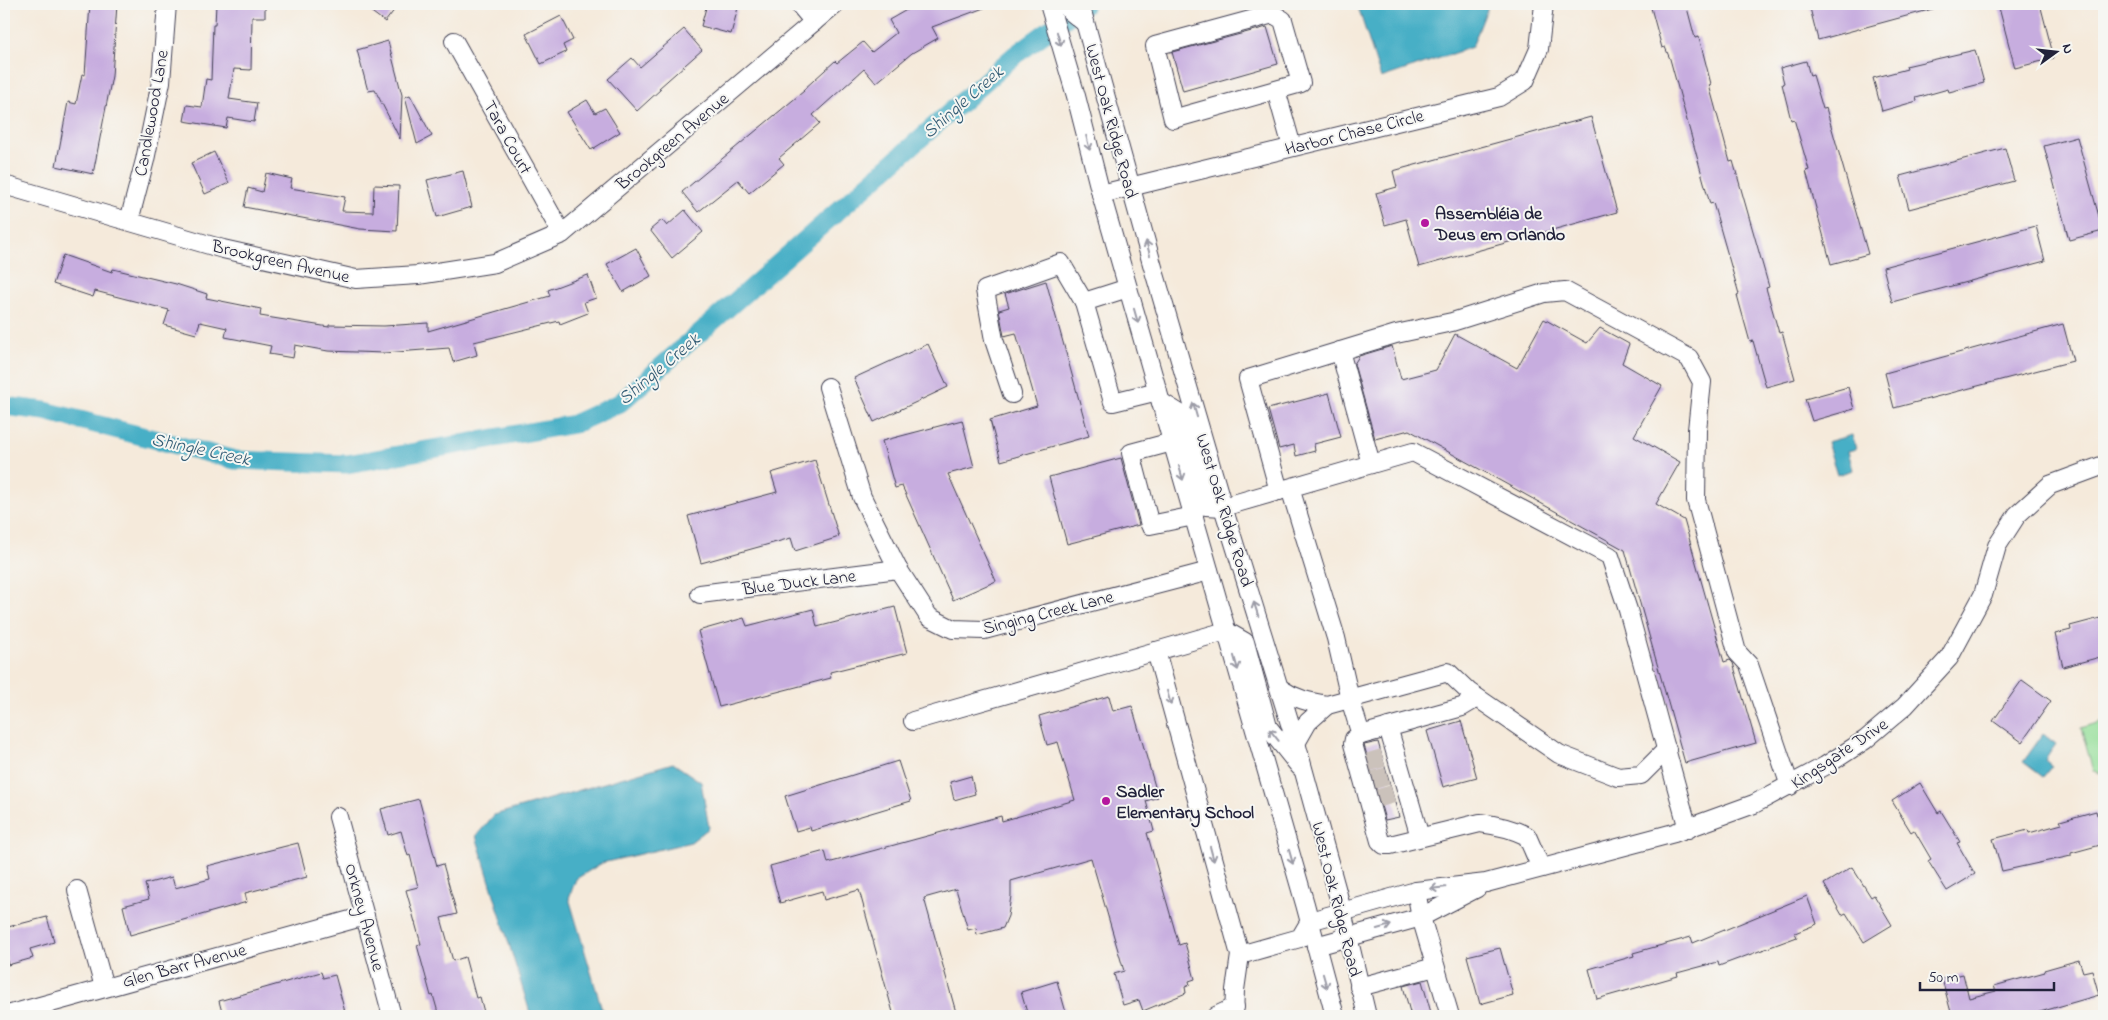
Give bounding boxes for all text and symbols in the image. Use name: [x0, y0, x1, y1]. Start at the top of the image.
north arrow: [2030, 28, 2080, 78]
one-way arrow: [1055, 31, 1065, 47]
street label: West Oak Ridge Road: [1076, 41, 1143, 202]
text: N: [2056, 42, 2078, 56]
street label: Candlewood Lane: [129, 47, 177, 179]
water label: Shingle Creek: [917, 59, 1011, 147]
street label: Brookgreen Avenue: [610, 87, 737, 199]
street label: Tara Court: [475, 96, 537, 180]
street label: Harbor Chase Circle: [1282, 104, 1428, 164]
one-way arrow: [1084, 135, 1093, 151]
place label: Assembléia de Deus em Orlando: [1434, 202, 1565, 249]
marker: Assembléia de Deus em Orlando: [1419, 217, 1431, 229]
street label: Brookgreen Avenue: [208, 234, 353, 293]
one-way arrow: [1142, 241, 1152, 257]
one-way arrow: [1132, 308, 1142, 324]
water label: Shingle Creek: [613, 327, 708, 413]
one-way arrow: [1189, 402, 1199, 418]
water label: Shingle Creek: [149, 427, 253, 475]
street label: West Oak Ridge Road: [1186, 431, 1259, 591]
one-way arrow: [1177, 464, 1187, 480]
street label: Blue Duck Lane: [740, 564, 858, 604]
street label: Singing Creek Lane: [980, 585, 1118, 644]
one-way arrow: [1250, 602, 1260, 618]
one-way arrow: [1231, 654, 1241, 670]
one-way arrow: [1165, 689, 1174, 705]
street label: Kingsgate Drive: [1786, 712, 1895, 798]
one-way arrow: [1269, 729, 1280, 742]
place label: Sadler Elementary School: [1116, 780, 1254, 828]
marker: Sadler Elementary School: [1100, 795, 1112, 807]
street label: West Oak Ridge Road: [1302, 819, 1367, 980]
one-way arrow: [1208, 846, 1218, 862]
one-way arrow: [1287, 848, 1297, 864]
street label: Orkney Avenue: [336, 861, 390, 975]
one-way arrow: [1430, 883, 1446, 893]
one-way arrow: [1375, 922, 1391, 931]
street label: Glen Barr Avenue: [120, 938, 250, 996]
scale bar: [1920, 960, 2054, 992]
text: 50 m: [1928, 967, 1959, 989]
one-way arrow: [1320, 973, 1330, 989]

